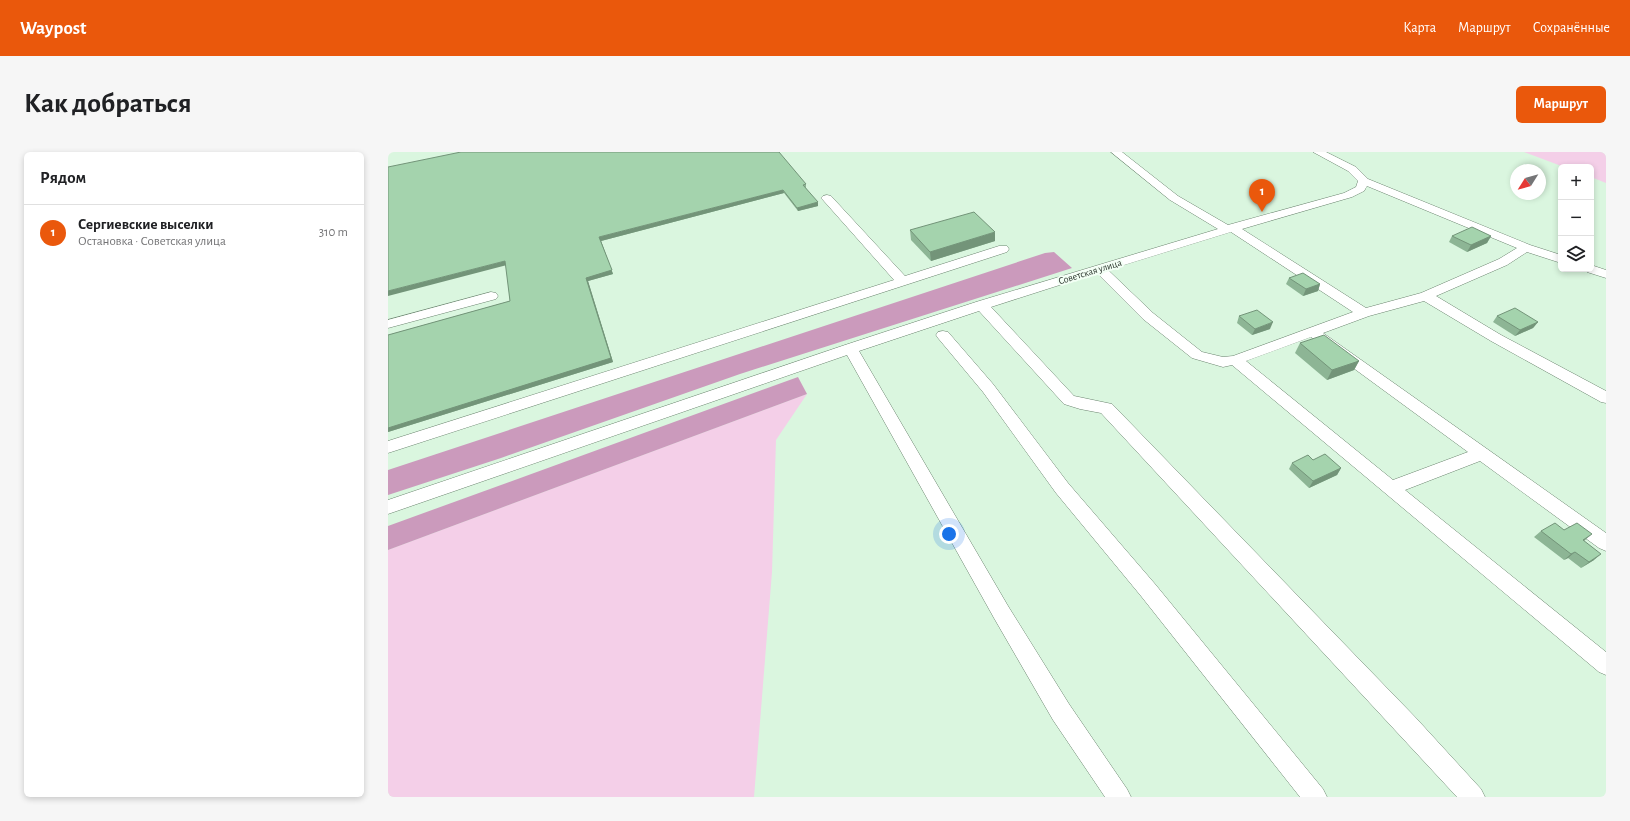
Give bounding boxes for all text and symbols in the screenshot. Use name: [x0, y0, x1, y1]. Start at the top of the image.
text: Waypost: [20, 19, 87, 38]
text: Карта: [1403, 21, 1436, 35]
text: Маршрут: [1458, 21, 1511, 35]
text: Сохранённые: [1533, 21, 1610, 35]
button: Маршрут: [1516, 86, 1606, 123]
text: Как добраться: [24, 90, 192, 118]
north arrow: [1510, 164, 1546, 200]
map controls: [1558, 164, 1594, 272]
button: +: [1558, 164, 1594, 200]
text: Рядом: [40, 169, 86, 186]
pin: 1: [1249, 179, 1275, 212]
button: −: [1558, 200, 1594, 236]
text: Сергиевские выселки: [78, 217, 214, 232]
text: 1: [51, 226, 55, 239]
text: 310 m: [319, 226, 348, 239]
text: Остановка · Советская улица: [78, 235, 226, 248]
button: layers: [1558, 236, 1594, 272]
street label: Советская улица: [1057, 257, 1123, 286]
your location: [939, 524, 959, 544]

